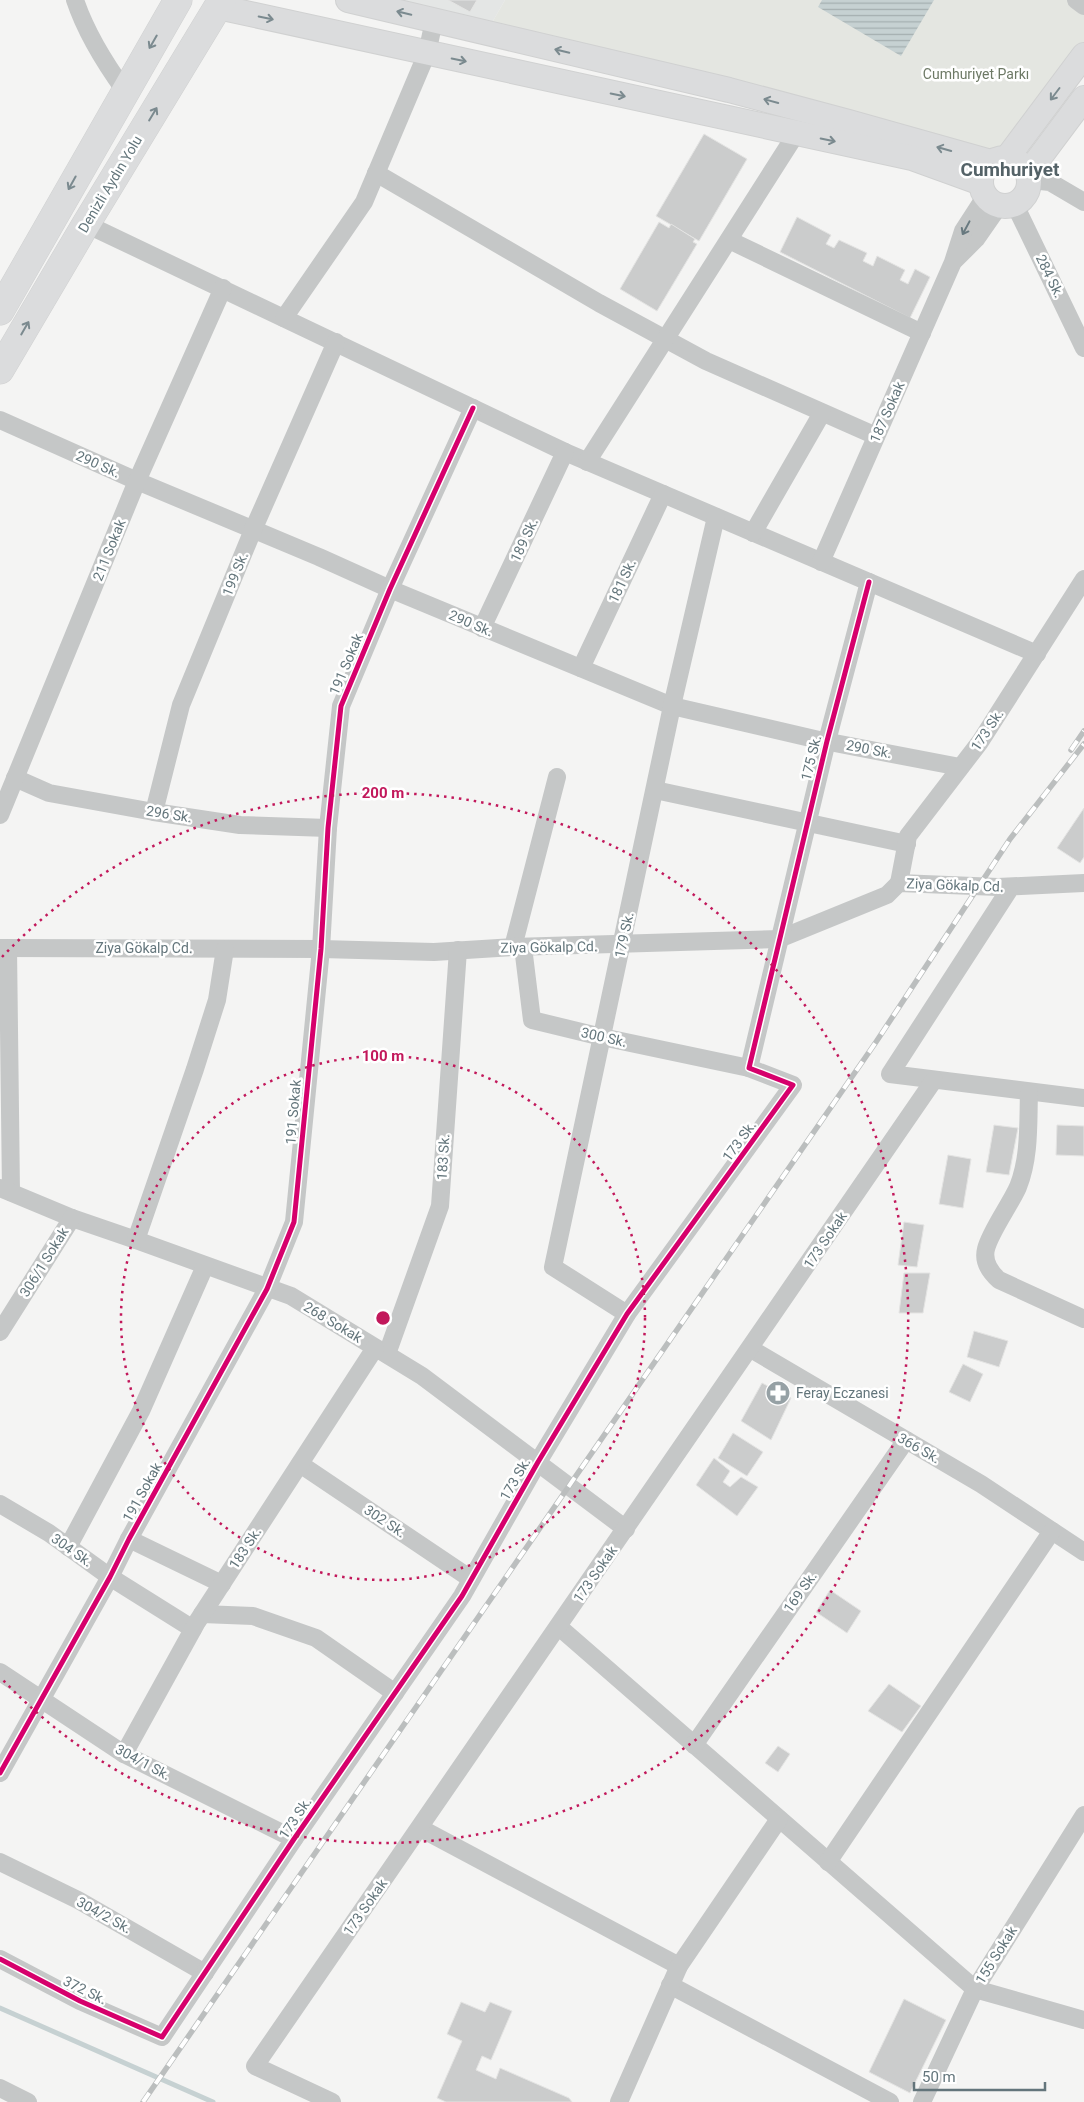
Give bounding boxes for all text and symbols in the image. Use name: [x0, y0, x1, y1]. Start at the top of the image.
one-way arrow: [396, 8, 412, 17]
one-way arrow: [258, 13, 274, 23]
one-way arrow: [148, 35, 158, 50]
one-way arrow: [554, 46, 570, 55]
one-way arrow: [450, 56, 466, 65]
park label: Cumhuriyet Parkı: [923, 66, 1029, 82]
one-way arrow: [1049, 87, 1060, 100]
one-way arrow: [609, 91, 625, 100]
one-way arrow: [763, 96, 779, 105]
one-way arrow: [149, 107, 159, 121]
street label: Denizli Aydın Yolu: [75, 133, 145, 235]
one-way arrow: [819, 136, 835, 146]
one-way arrow: [937, 143, 953, 153]
district label: Cumhuriyet: [961, 158, 1060, 181]
one-way arrow: [67, 176, 77, 190]
one-way arrow: [961, 220, 970, 235]
street label: 284 Sk.: [1033, 252, 1067, 300]
one-way arrow: [20, 321, 30, 336]
street label: 187 Sokak: [866, 378, 908, 445]
street label: 290 Sk.: [74, 447, 122, 481]
street label: 211 Sokak: [89, 516, 129, 583]
street label: 189 Sk.: [507, 516, 541, 564]
street label: 199 Sk.: [219, 550, 251, 598]
street label: 181 Sk.: [605, 557, 639, 605]
street label: 290 Sk.: [447, 607, 495, 639]
street label: 191 Sokak: [326, 630, 366, 697]
street label: 173 Sk.: [967, 706, 1007, 754]
street label: 175 Sk.: [798, 734, 824, 782]
street label: 290 Sk.: [845, 737, 893, 761]
text: 200 m: [362, 784, 404, 802]
street label: 296 Sk.: [145, 802, 193, 826]
street label: Ziya Gökalp Cd.: [906, 875, 1004, 895]
street label: 179 Sk.: [611, 911, 637, 959]
street label: Ziya Gökalp Cd.: [500, 938, 598, 956]
street label: Ziya Gökalp Cd.: [95, 940, 193, 956]
street label: 300 Sk.: [580, 1024, 628, 1050]
text: 100 m: [362, 1047, 404, 1065]
street label: 191 Sokak: [282, 1078, 304, 1145]
street label: 173 Sk.: [719, 1118, 759, 1164]
street label: 183 Sk.: [433, 1133, 453, 1181]
street label: 173 Sokak: [800, 1208, 850, 1271]
street label: 306/1 Sokak: [16, 1224, 72, 1300]
street label: 268 Sokak: [301, 1298, 366, 1346]
centre of rings: [374, 1309, 392, 1327]
pharmacy icon: Feray Eczanesi: [765, 1380, 791, 1406]
place label: Feray Eczanesi: [796, 1385, 889, 1401]
street label: 366 Sk.: [895, 1430, 943, 1466]
street label: 173 Sk.: [497, 1455, 533, 1503]
street label: 191 Sokak: [119, 1459, 165, 1524]
street label: 302 Sk.: [361, 1501, 409, 1541]
street label: 183 Sk.: [226, 1524, 264, 1572]
street label: 304 Sk.: [48, 1530, 96, 1570]
street label: 173 Sokak: [570, 1542, 621, 1605]
street label: 169 Sk.: [780, 1568, 820, 1616]
street label: 304/1 Sk.: [113, 1741, 173, 1783]
street label: 173 Sk.: [275, 1794, 315, 1842]
street label: 173 Sokak: [340, 1875, 391, 1938]
street label: 304/2 Sk.: [74, 1894, 134, 1936]
street label: 155 Sokak: [972, 1922, 1021, 1987]
street label: 372 Sk.: [61, 1973, 109, 2007]
scale bar: [914, 2060, 1045, 2092]
text: 50 m: [922, 2068, 956, 2086]

